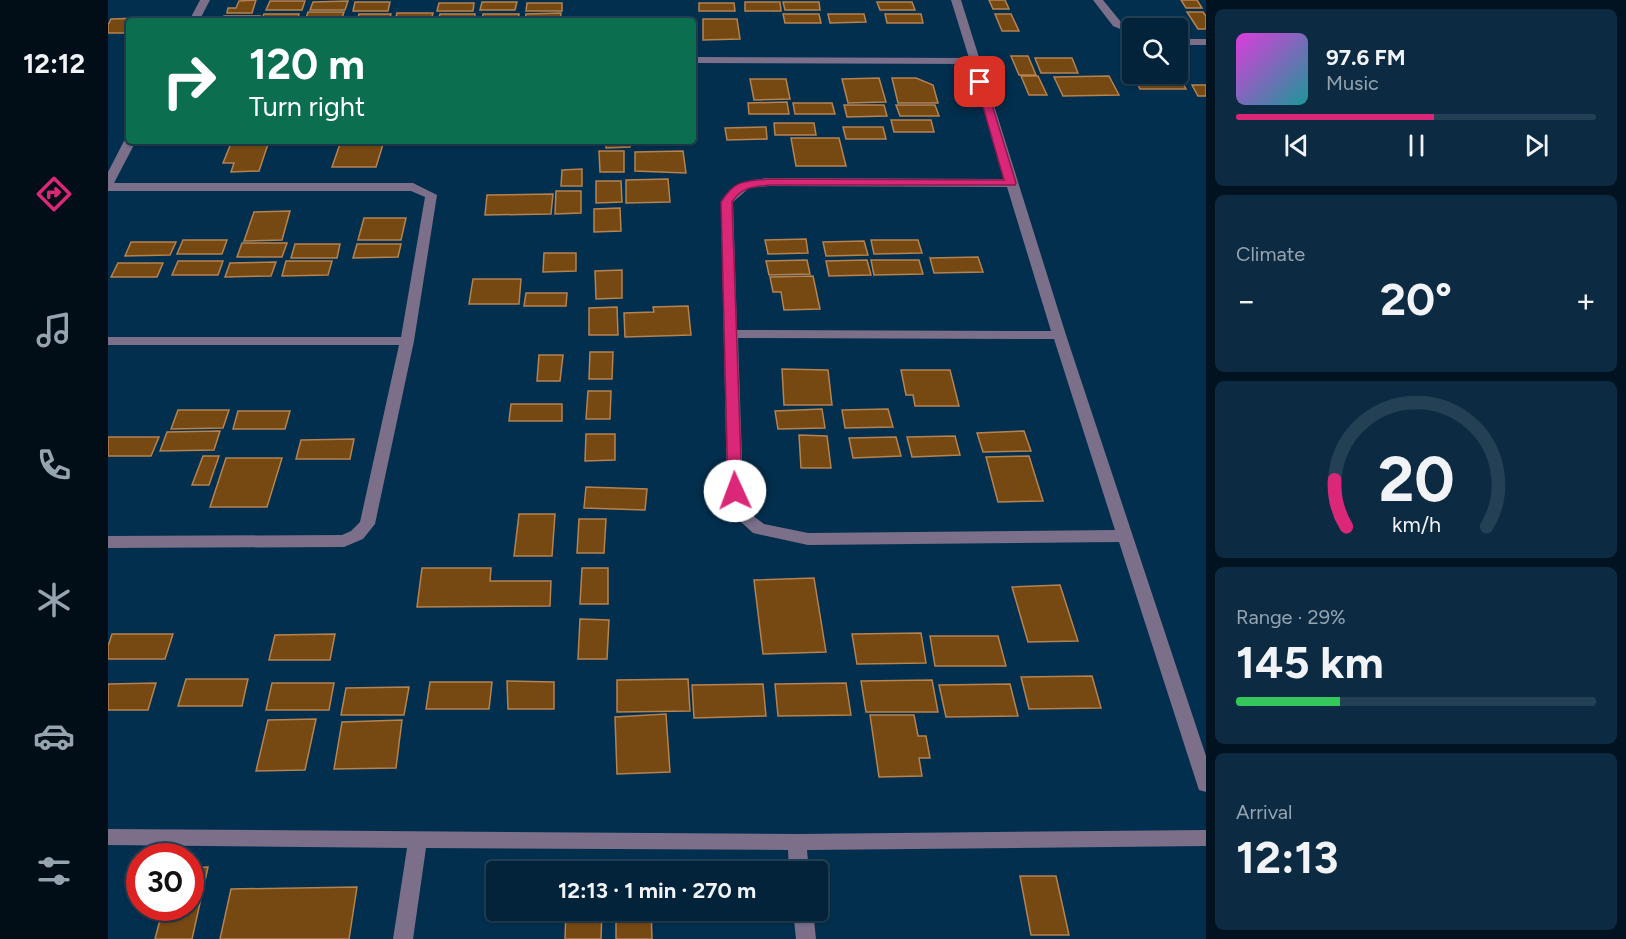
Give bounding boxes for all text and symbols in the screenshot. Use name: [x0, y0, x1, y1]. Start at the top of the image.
map controls: [1122, 18, 1188, 84]
button: search: [1122, 18, 1188, 84]
text: 120 m: [249, 39, 365, 90]
icon: right: [150, 42, 228, 120]
text: 97.6 FM: [1326, 44, 1406, 71]
text: 12:12: [23, 47, 85, 80]
pin: [954, 56, 1005, 107]
icon: arrive: [963, 65, 996, 98]
text: Music: [1326, 71, 1379, 95]
text: Turn right: [249, 90, 365, 123]
icon: previous: [1280, 129, 1313, 162]
icon: pause: [1400, 129, 1433, 162]
icon: next: [1520, 129, 1553, 162]
icon: directions: [33, 173, 75, 215]
text: Climate: [1236, 242, 1305, 266]
text: 20°: [1380, 272, 1452, 326]
text: −: [1236, 281, 1257, 320]
text: +: [1575, 281, 1596, 320]
icon: music: [33, 309, 75, 351]
text: 20: [1378, 442, 1454, 517]
icon: phone: [33, 444, 75, 486]
position arrow: [703, 459, 767, 523]
text: km/h: [1392, 512, 1440, 537]
icon: climate: [33, 579, 75, 621]
text: Range · 29%: [1236, 605, 1346, 629]
text: 145 km: [1236, 635, 1384, 689]
icon: car: [33, 715, 75, 757]
text: Arrival: [1236, 800, 1292, 824]
text: 12:13: [1236, 830, 1339, 884]
speed limit sign: 30: [126, 843, 204, 921]
icon: filters: [33, 850, 75, 892]
text: 12:13 · 1 min · 270 m: [558, 877, 756, 904]

